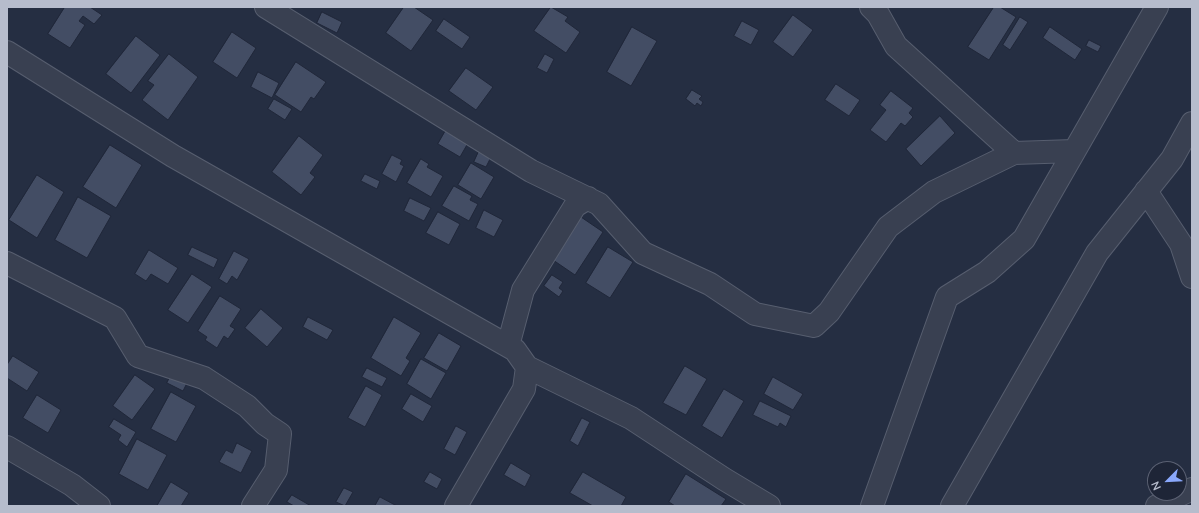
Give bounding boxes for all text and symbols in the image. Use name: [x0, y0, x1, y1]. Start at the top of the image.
north arrow: [1147, 461, 1187, 501]
text: N: [1148, 479, 1165, 492]

